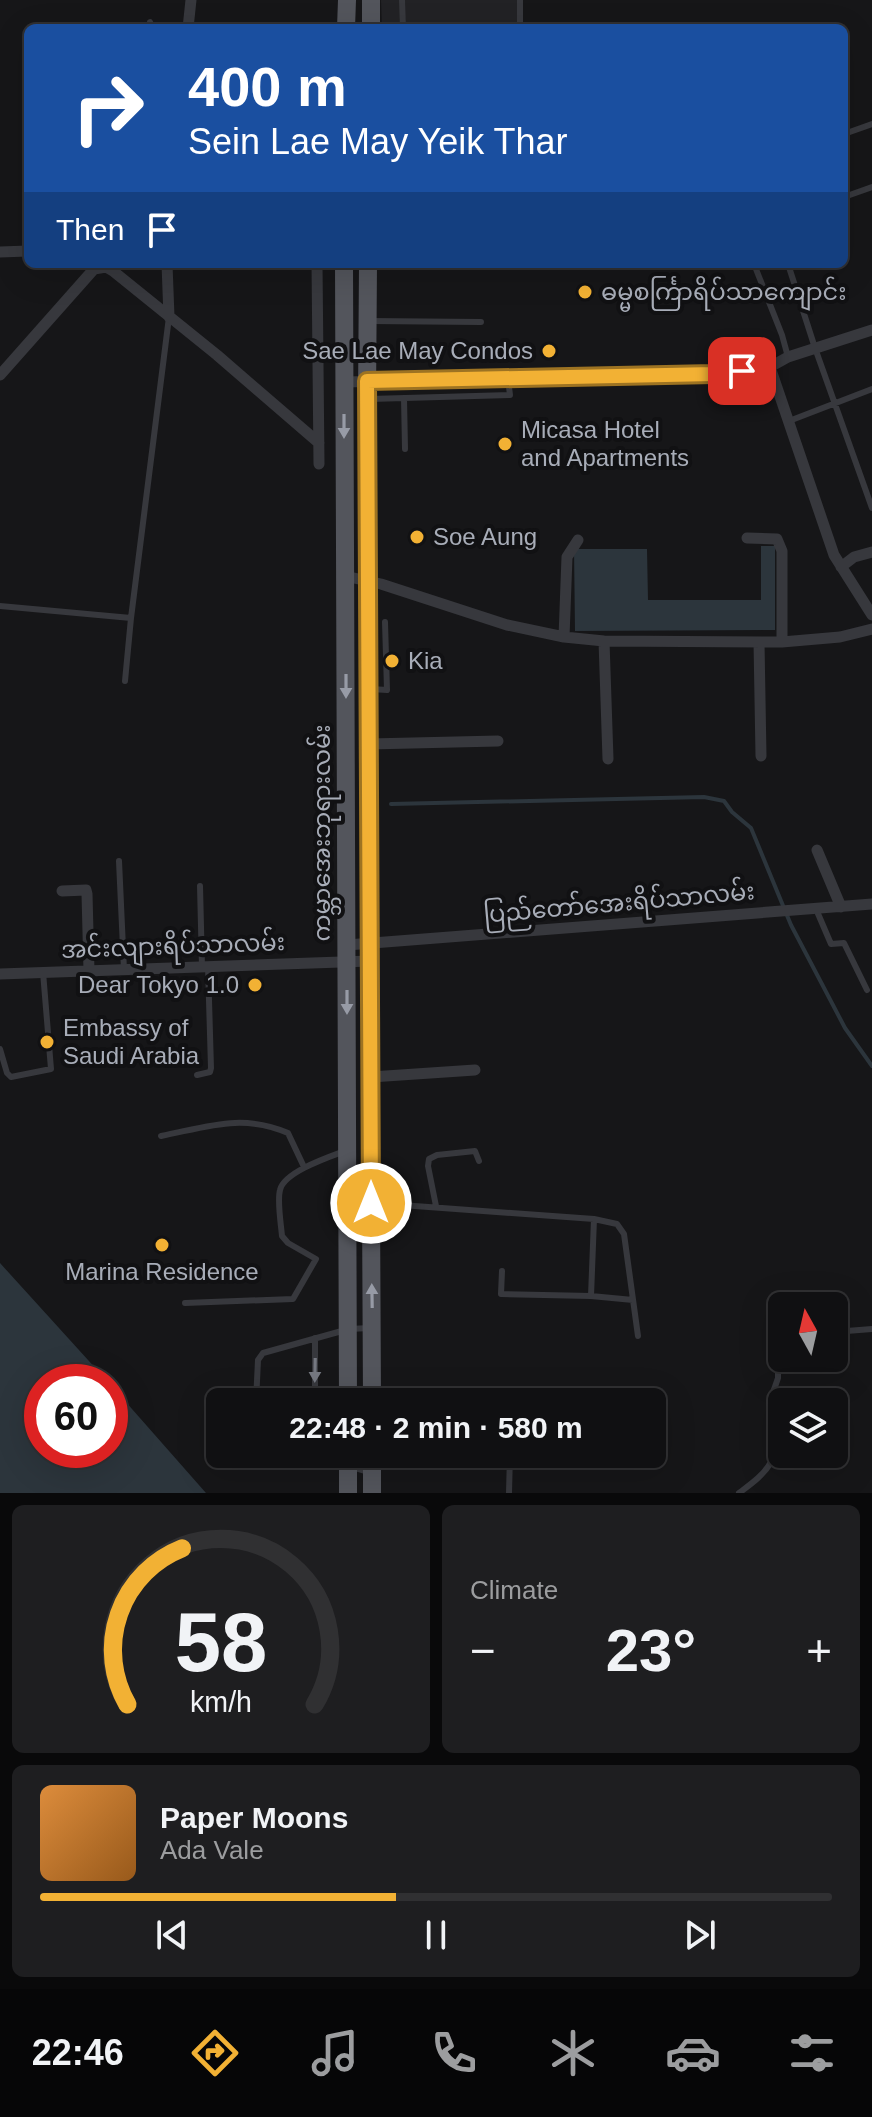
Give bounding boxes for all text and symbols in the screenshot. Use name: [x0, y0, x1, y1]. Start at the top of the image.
text: 400 m: [188, 55, 347, 118]
icon: right: [56, 56, 160, 160]
text: Sein Lae May Yeik Thar: [188, 121, 568, 162]
icon: arrive: [140, 208, 184, 252]
text: Then: [56, 213, 124, 246]
place label: ဓမ္မစင်္ကြာရိပ်သာကျောင်း: [601, 276, 847, 312]
marker: ဓမ္မစင်္ကြာရိပ်သာကျောင်း: [576, 283, 594, 301]
place label: Sae Lae May Condos: [302, 337, 533, 364]
pin: [708, 337, 776, 405]
marker: Sae Lae May Condos: [540, 342, 558, 360]
icon: arrive: [720, 349, 764, 393]
one-way arrow: [338, 414, 350, 439]
place label: Micasa Hotel and Apartments: [521, 416, 689, 471]
marker: Micasa Hotel and Apartments: [496, 435, 514, 453]
place label: Soe Aung: [433, 523, 537, 550]
marker: Soe Aung: [408, 528, 426, 546]
place label: Kia: [408, 647, 443, 674]
marker: Kia: [383, 652, 401, 670]
one-way arrow: [340, 674, 352, 699]
street label: ကမ္ဘာအေးဘုရားလမ်း: [306, 724, 341, 942]
street label: ပြည်တော်အေးရိပ်သာလမ်း: [482, 875, 756, 934]
street label: အင်းလျားရိပ်သာလမ်း: [60, 926, 286, 969]
place label: Dear Tokyo 1.0: [78, 971, 239, 998]
marker: Dear Tokyo 1.0: [246, 976, 264, 994]
one-way arrow: [341, 990, 353, 1015]
place label: Embassy of Saudi Arabia: [63, 1014, 200, 1069]
marker: Embassy of Saudi Arabia: [38, 1033, 56, 1051]
position arrow: [329, 1161, 413, 1245]
marker: Marina Residence: [153, 1236, 171, 1254]
place label: Marina Residence: [65, 1258, 259, 1285]
one-way arrow: [366, 1283, 378, 1308]
north arrow: [768, 1292, 848, 1372]
map controls: [768, 1292, 848, 1468]
one-way arrow: [309, 1358, 321, 1383]
speed limit sign: 60: [24, 1364, 128, 1468]
button: layers: [768, 1388, 848, 1468]
text: 22:48 · 2 min · 580 m: [289, 1411, 583, 1444]
text: Climate: [470, 1575, 558, 1605]
text: 58: [175, 1596, 267, 1689]
text: 23°: [606, 1617, 696, 1684]
text: −: [470, 1626, 496, 1675]
text: +: [806, 1626, 832, 1675]
text: km/h: [190, 1686, 252, 1718]
text: Paper Moons: [160, 1801, 348, 1834]
text: Ada Vale: [160, 1835, 264, 1865]
icon: previous: [150, 1913, 194, 1957]
icon: pause: [414, 1913, 458, 1957]
icon: next: [678, 1913, 722, 1957]
icon: directions: [187, 2025, 243, 2081]
icon: music: [307, 2025, 363, 2081]
icon: phone: [426, 2025, 482, 2081]
icon: climate: [545, 2025, 601, 2081]
icon: car: [665, 2025, 721, 2081]
icon: filters: [784, 2025, 840, 2081]
text: 22:46: [32, 2032, 124, 2073]

